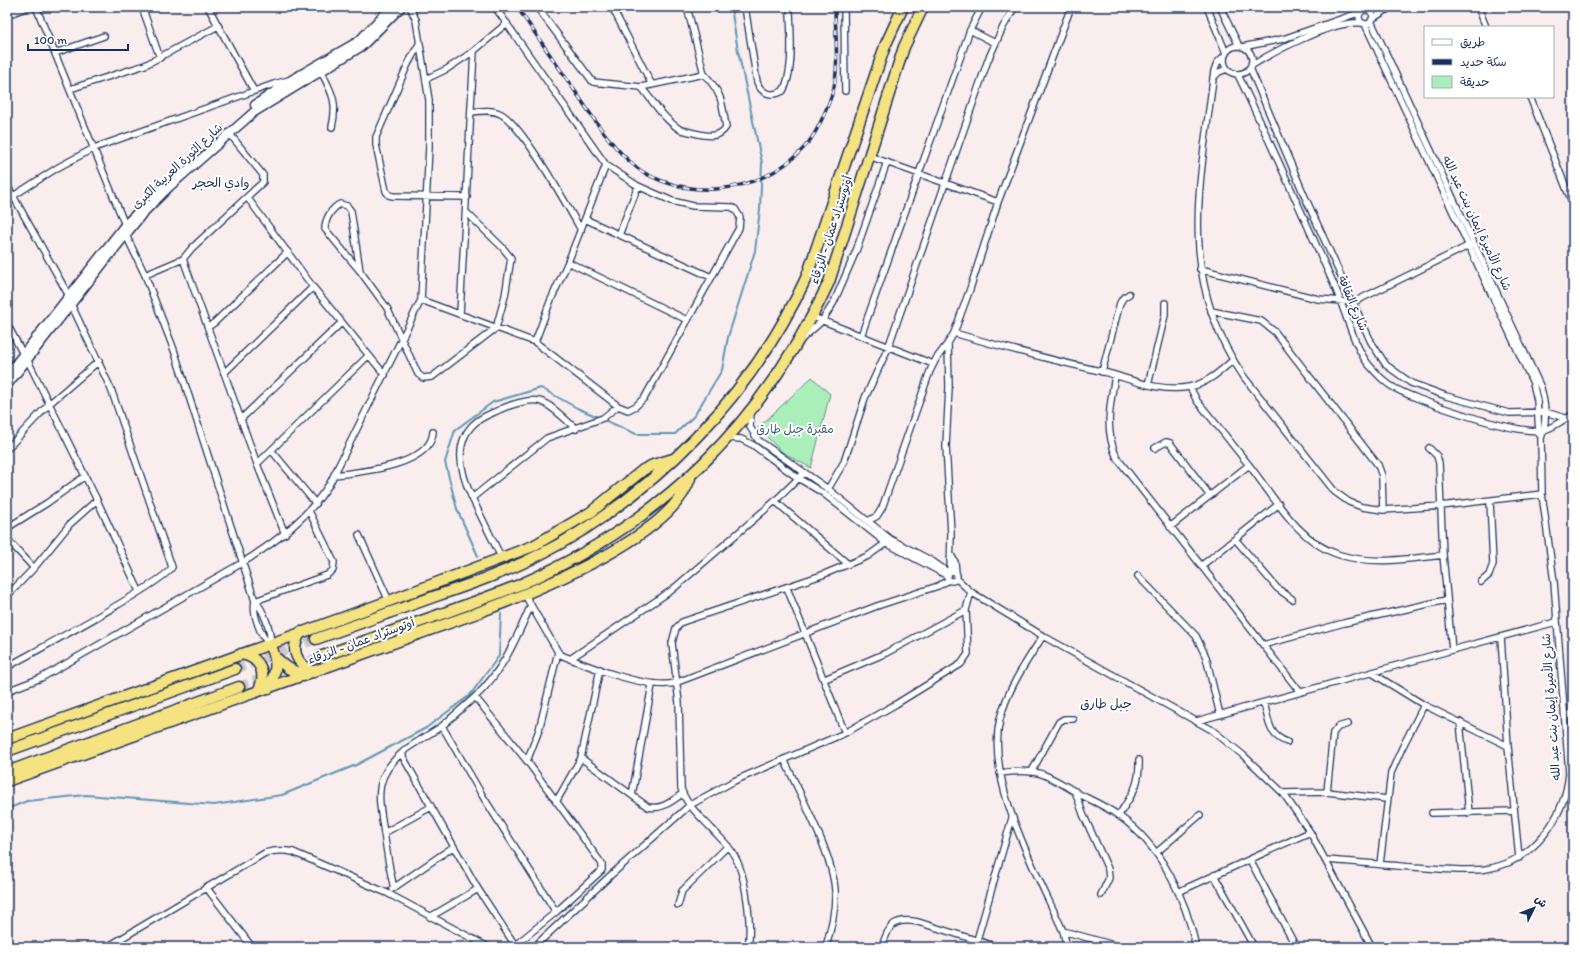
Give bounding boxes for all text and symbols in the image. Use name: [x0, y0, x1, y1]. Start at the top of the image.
scale bar: [28, 26, 128, 52]
legend: [1424, 26, 1554, 98]
text: 100 m: [34, 33, 67, 47]
text: طريق: [1460, 35, 1485, 49]
text: سكة حديد: [1460, 55, 1507, 69]
text: حديقة: [1460, 75, 1489, 89]
street label: شارع الثورة العربية الكبرى: [129, 120, 227, 213]
street label: شارع الأميرة إيمان بنت عبد الله: [1438, 153, 1515, 294]
street label: أوتوستراد عمان - الزرقاء: [807, 174, 856, 286]
district label: وادي الحجر: [191, 175, 250, 192]
street label: شارع الثقافة: [1333, 273, 1371, 333]
park label: مقبرة جبل طارق: [756, 422, 834, 437]
street label: أوتوستراد عمان - الزرقاء: [305, 615, 417, 668]
street label: شارع الأميرة إيمان بنت عبد الله: [1538, 633, 1565, 781]
district label: جبل طارق: [1080, 696, 1132, 712]
north arrow: [1514, 888, 1554, 928]
text: ش: [1532, 893, 1550, 910]

